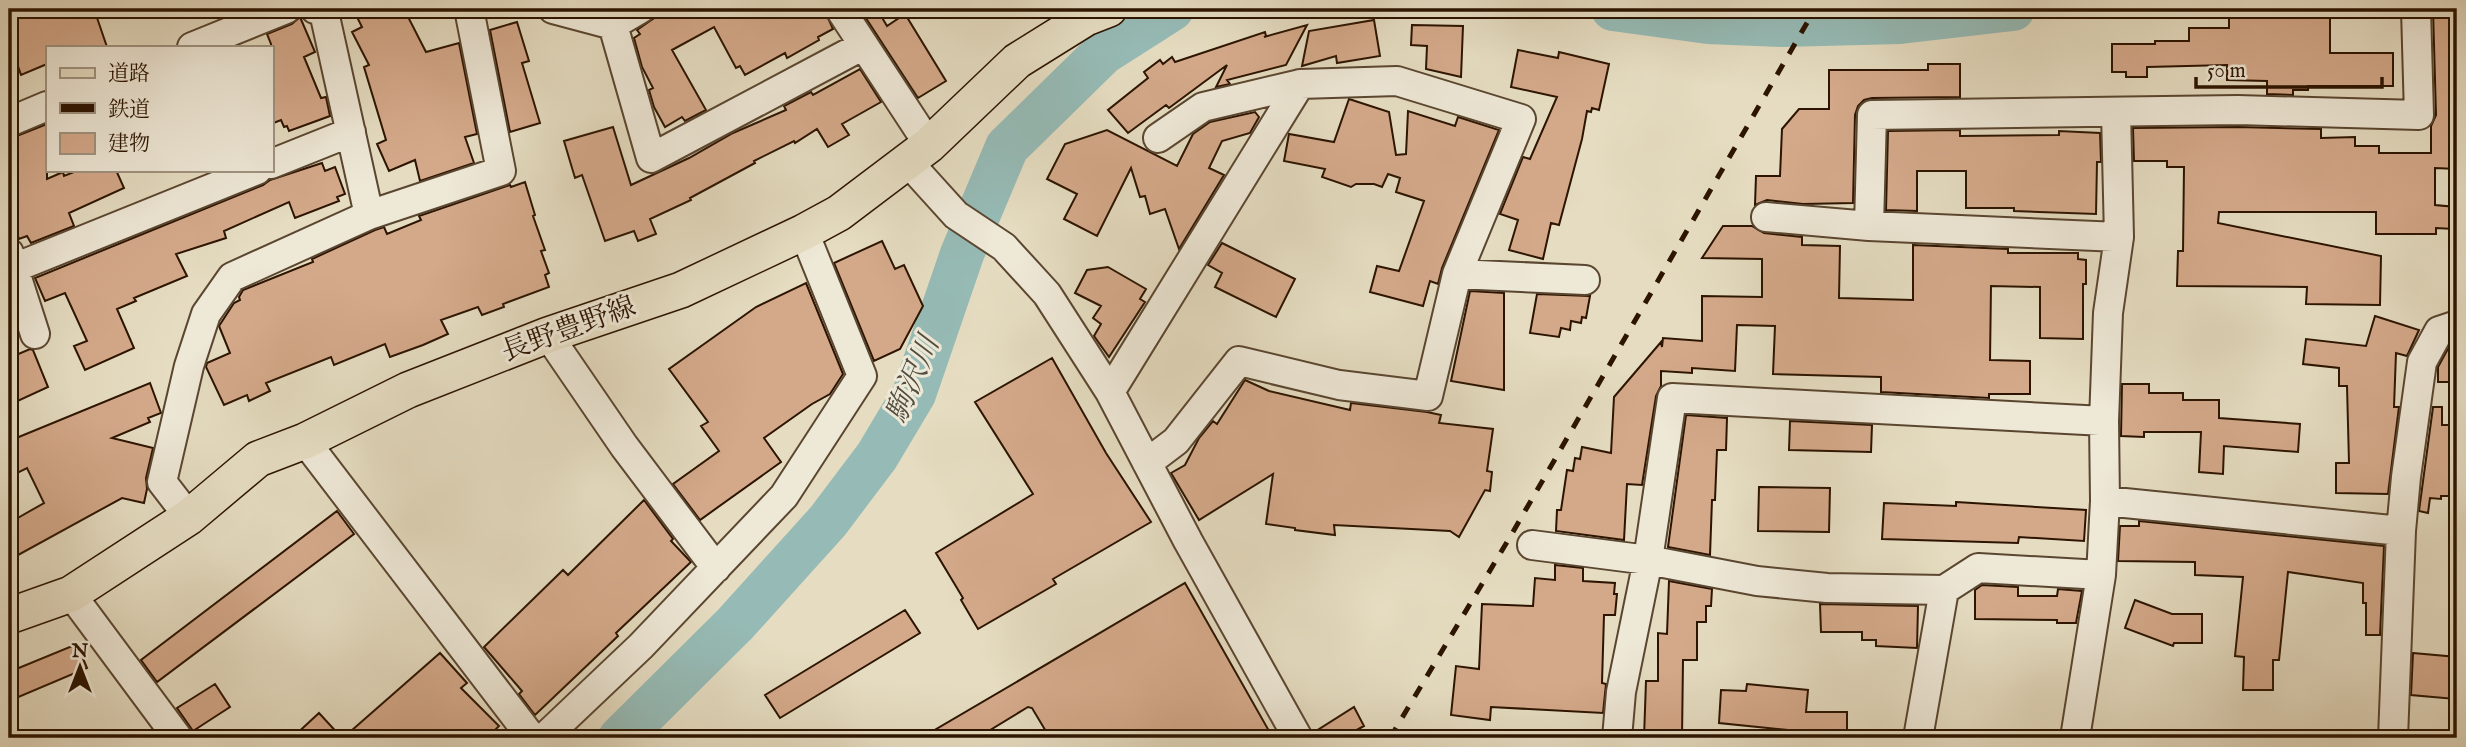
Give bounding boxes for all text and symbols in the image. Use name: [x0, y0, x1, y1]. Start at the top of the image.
legend: [46, 46, 273, 172]
scale bar: [2196, 46, 2382, 90]
text: 50 m: [2207, 58, 2246, 85]
text: 道路: [108, 61, 150, 88]
text: 鉄道: [108, 97, 150, 124]
text: 建物: [108, 131, 150, 158]
street label: 長野豊野線: [497, 290, 641, 370]
water label: 駒沢川: [879, 328, 950, 429]
north arrow: [46, 632, 116, 702]
text: N: [71, 640, 89, 664]

